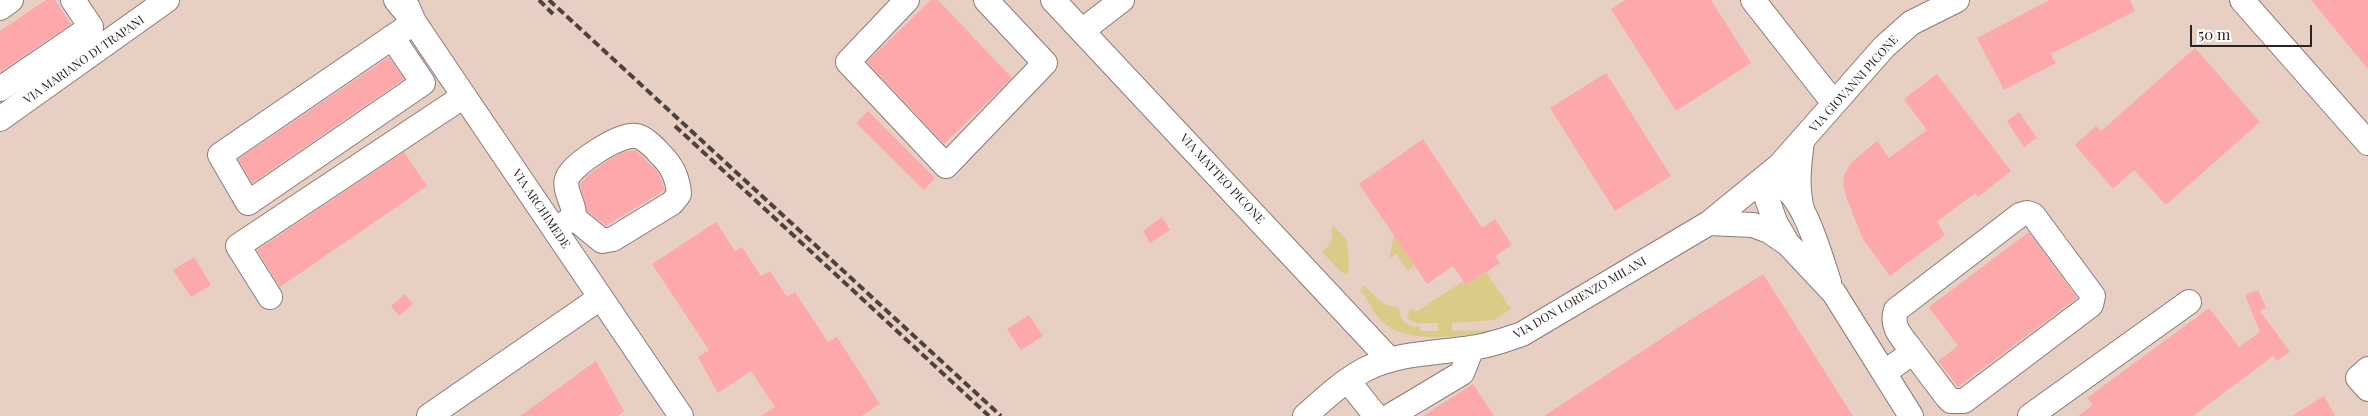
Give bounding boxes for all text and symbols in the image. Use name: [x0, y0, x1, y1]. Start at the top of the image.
street label: VIA MARIANO DI TRAPANI: [21, 13, 147, 107]
scale bar: [2193, 15, 2316, 47]
text: 50 m: [2198, 24, 2230, 44]
street label: VIA GIOVANNI PICONE: [1807, 33, 1901, 135]
street label: VIA MATTEO PICONE: [1177, 131, 1267, 227]
street label: VIA ARCHIMEDE: [509, 167, 573, 251]
street label: VIA DON LORENZO MILANI: [1511, 254, 1649, 342]

